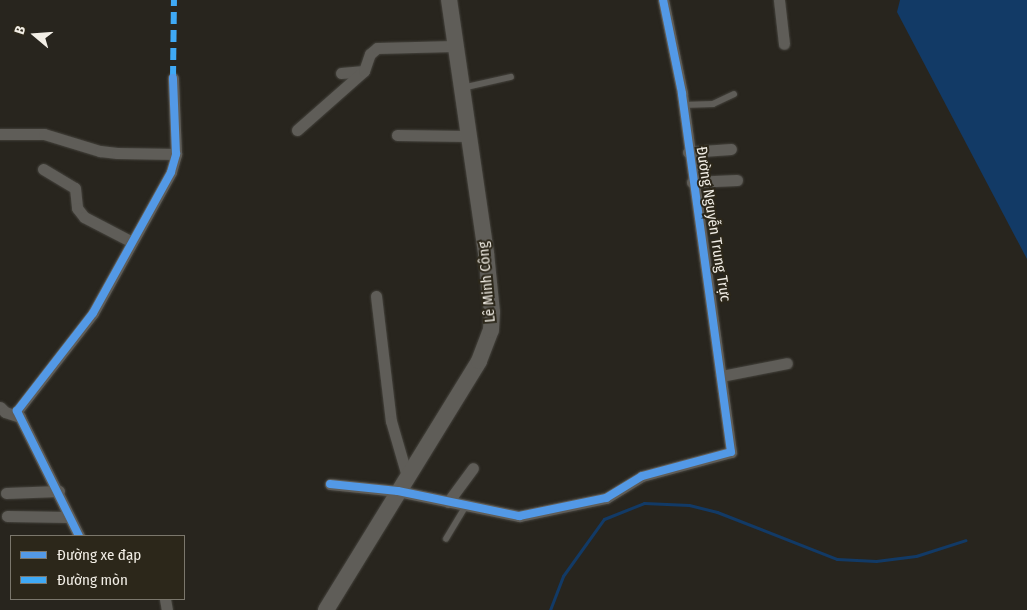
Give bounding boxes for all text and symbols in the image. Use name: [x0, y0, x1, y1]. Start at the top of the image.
north arrow: [10, 10, 60, 60]
text: B: [11, 24, 30, 37]
street label: Đường Nguyễn Trung Trực: [692, 145, 734, 303]
street label: Lê Minh Công: [474, 241, 500, 323]
legend: [10, 535, 185, 600]
text: Đường xe đạp: [57, 546, 141, 564]
text: Đường mòn: [57, 571, 128, 589]

